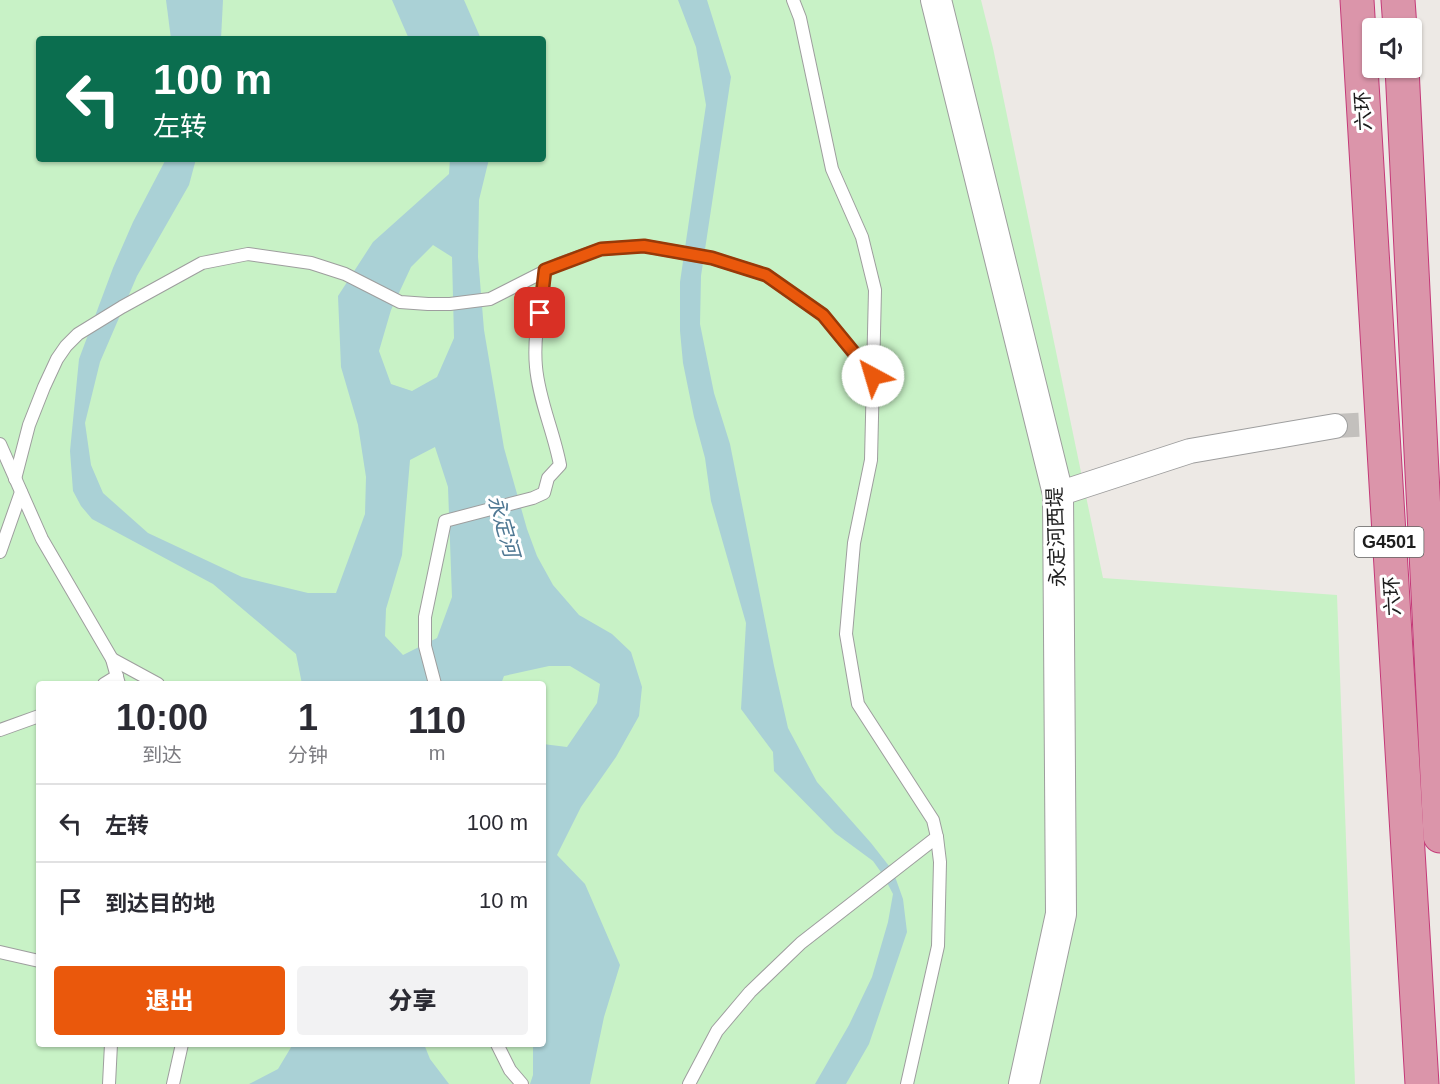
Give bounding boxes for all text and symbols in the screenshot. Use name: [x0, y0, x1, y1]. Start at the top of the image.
map controls: [1362, 18, 1422, 78]
button: sound: [1362, 18, 1422, 78]
text: 100 m: [153, 56, 272, 103]
icon: left: [54, 60, 132, 138]
street label: 六环: [1351, 90, 1375, 132]
text: 左转: [153, 112, 207, 142]
pin: [514, 287, 565, 338]
icon: arrive: [523, 296, 556, 329]
position arrow: [841, 344, 905, 408]
street label: 永定河西堤: [1043, 487, 1069, 587]
water label: 永定河: [484, 493, 525, 563]
road number: G4501: [1354, 527, 1424, 557]
street label: 六环: [1380, 575, 1404, 617]
text: 10:00: [116, 697, 208, 738]
text: 1: [298, 697, 318, 738]
text: 110: [408, 700, 466, 741]
text: m: [429, 742, 445, 764]
text: 到达: [142, 744, 182, 766]
text: 分钟: [288, 744, 328, 766]
icon: left: [54, 807, 87, 840]
text: 100 m: [467, 810, 528, 835]
text: 左转: [105, 813, 149, 838]
icon: arrive: [54, 885, 87, 918]
text: 10 m: [479, 888, 528, 913]
text: 到达目的地: [105, 891, 215, 916]
button: 退出: [54, 966, 285, 1035]
button: 分享: [297, 966, 528, 1035]

